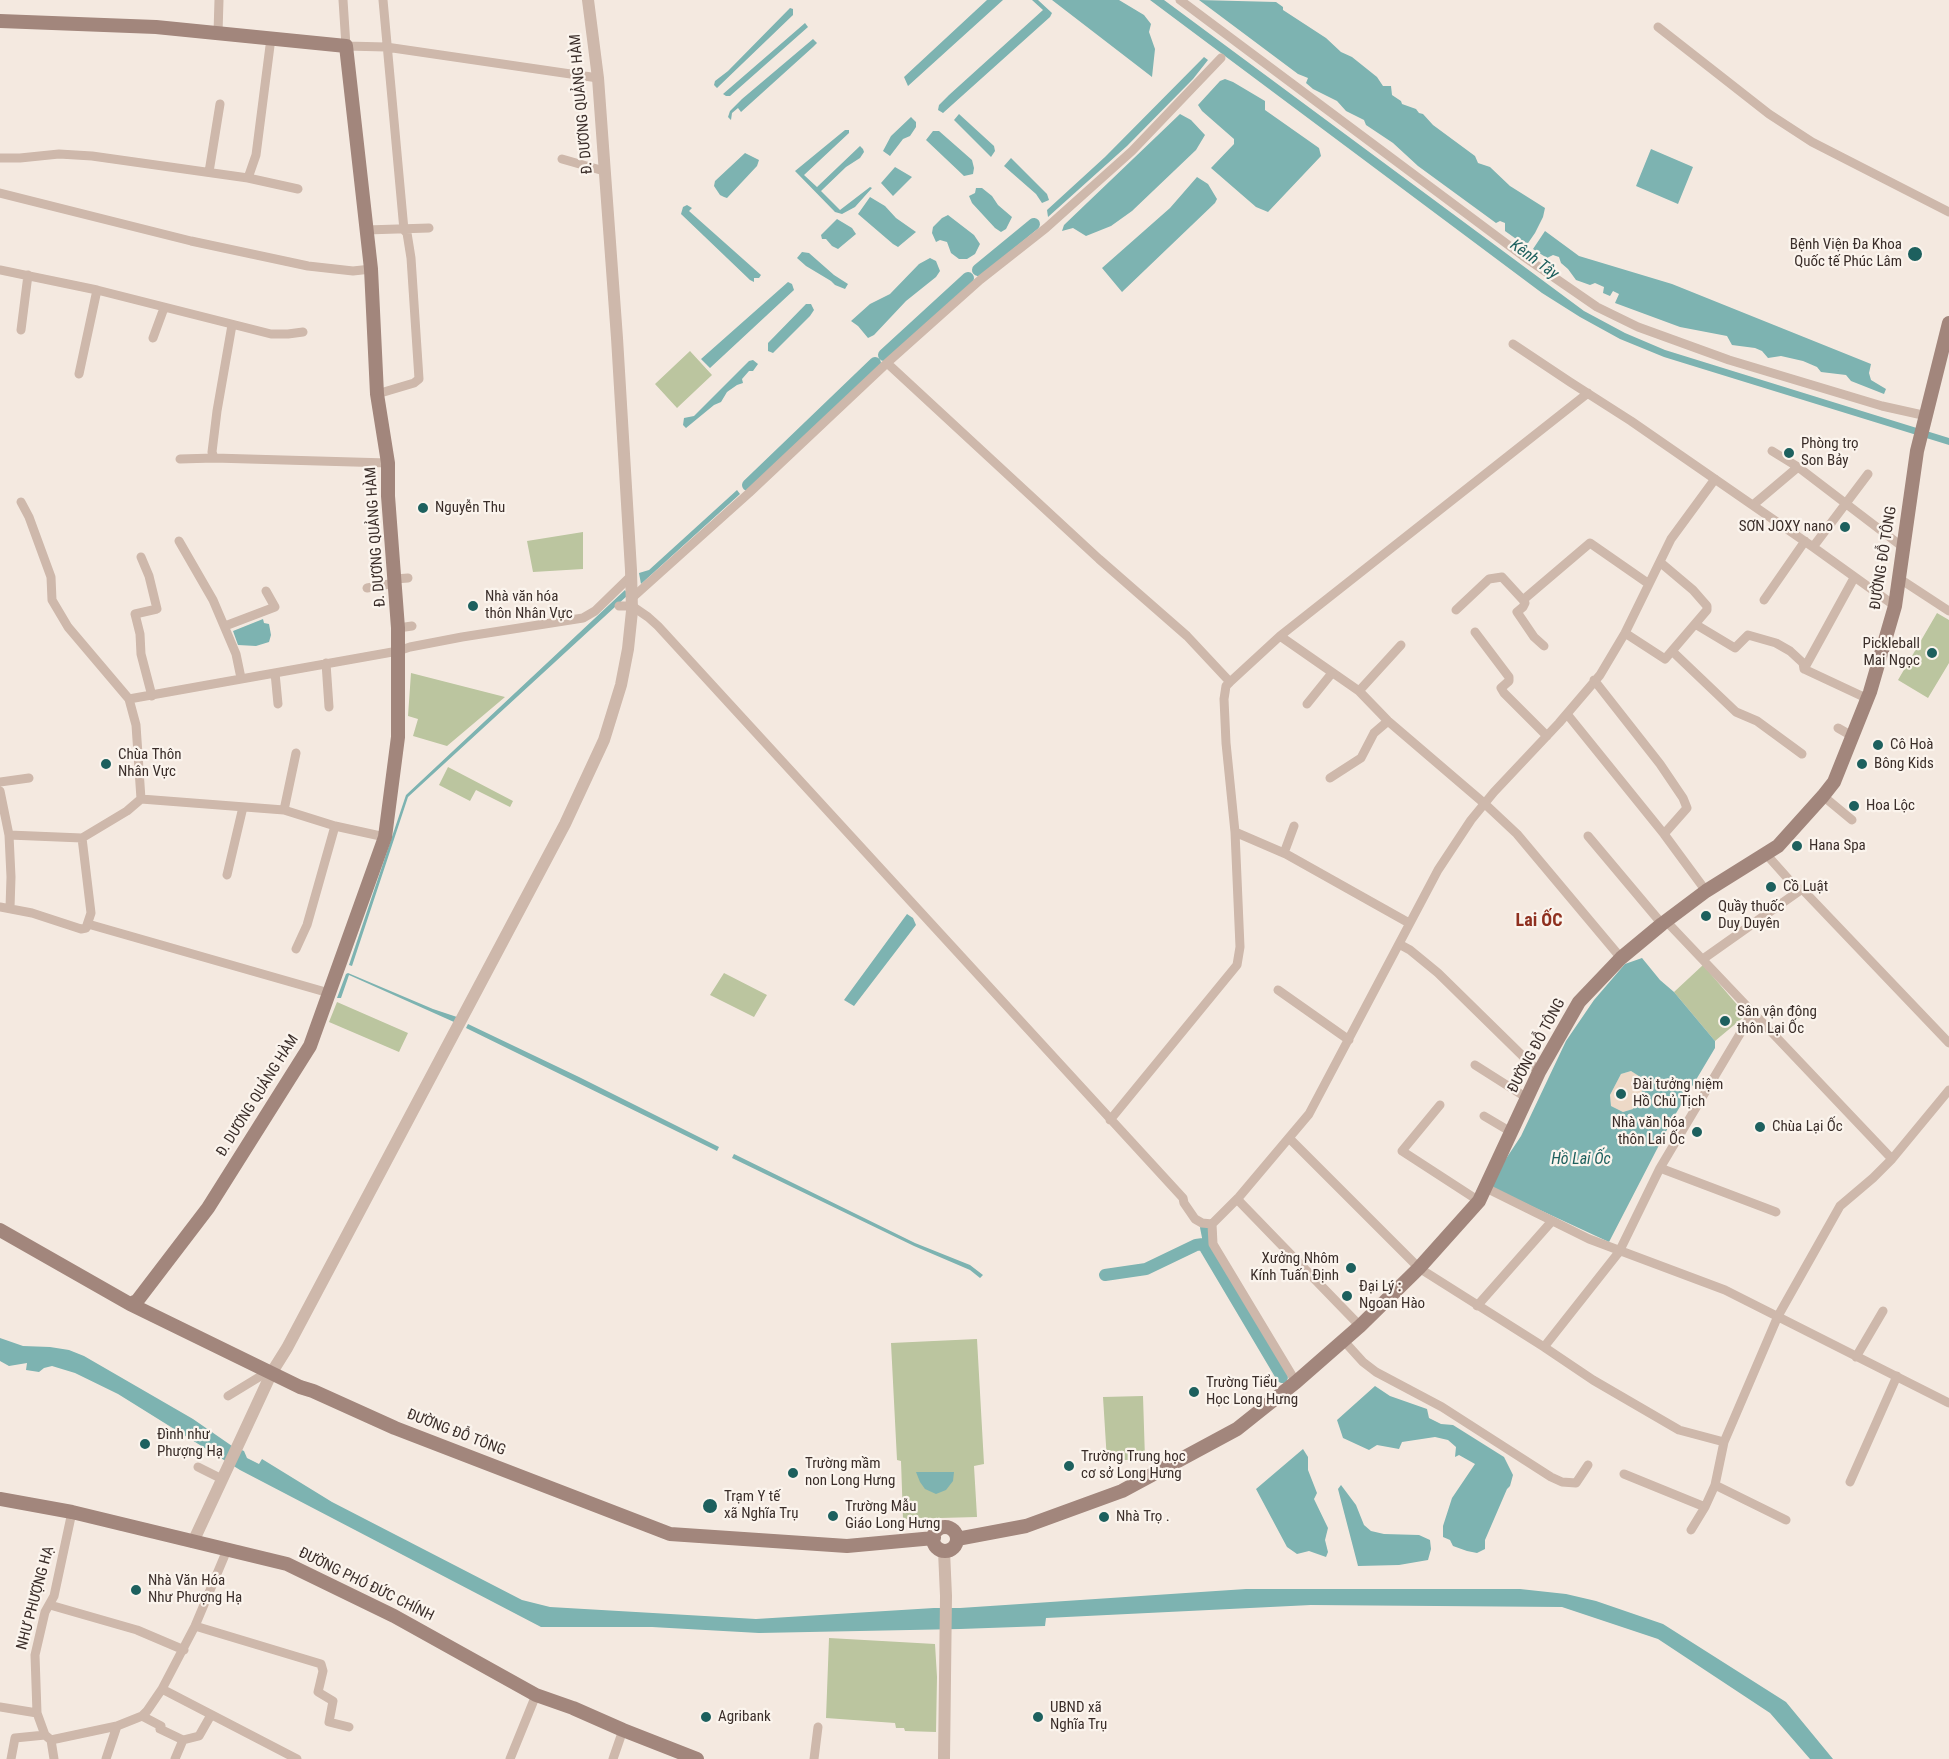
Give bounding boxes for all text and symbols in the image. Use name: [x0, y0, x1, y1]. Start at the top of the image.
street label: Đ. DƯƠNG QUẢNG HÀM: [567, 33, 597, 175]
water label: Kênh Tây: [1506, 236, 1562, 284]
place label: Bệnh Viện Đa Khoa Quốc tế Phúc Lâm: [1790, 236, 1902, 271]
marker: Bệnh Viện Đa Khoa Quốc tế Phúc Lâm: [1906, 245, 1924, 263]
place label: Phòng trọ Son Bảy: [1801, 435, 1859, 470]
marker: Phòng trọ Son Bảy: [1782, 446, 1796, 460]
street label: Đ. DƯƠNG QUẢNG HÀM: [362, 466, 390, 608]
place label: Nguyễn Thu: [435, 499, 505, 517]
marker: Nguyễn Thu: [416, 501, 430, 515]
street label: ĐƯỜNG ĐỖ TÔNG: [1867, 505, 1901, 611]
place label: SƠN JOXY nano: [1739, 518, 1833, 536]
marker: SƠN JOXY nano: [1838, 520, 1852, 534]
place label: Nhà văn hóa thôn Nhân Vực: [485, 588, 573, 623]
marker: Nhà văn hóa thôn Nhân Vực: [466, 599, 480, 613]
place label: Pickleball Mai Ngọc: [1863, 635, 1920, 670]
marker: Pickleball Mai Ngọc: [1925, 646, 1939, 660]
place label: Cô Hoà: [1890, 736, 1933, 754]
marker: Cô Hoà: [1871, 738, 1885, 752]
place label: Chùa Thôn Nhân Vực: [118, 746, 181, 781]
place label: Bông Kids: [1874, 755, 1934, 773]
marker: Chùa Thôn Nhân Vực: [99, 757, 113, 771]
marker: Bông Kids: [1855, 757, 1869, 771]
place label: Hoa Lộc: [1866, 797, 1915, 815]
marker: Hoa Lộc: [1847, 799, 1861, 813]
place label: Hana Spa: [1809, 837, 1866, 855]
marker: Hana Spa: [1790, 839, 1804, 853]
place label: Cồ Luật: [1783, 878, 1828, 896]
marker: Cồ Luật: [1764, 880, 1778, 894]
place label: Quầy thuốc Duy Duyên: [1718, 898, 1784, 933]
marker: Quầy thuốc Duy Duyên: [1699, 909, 1713, 923]
district label: Lai ỐC: [1516, 910, 1562, 932]
street label: ĐƯỜNG ĐỖ TÔNG: [1505, 996, 1569, 1096]
place label: Sân vận động thôn Lại Ốc: [1737, 1003, 1817, 1038]
marker: Sân vận động thôn Lại Ốc: [1718, 1014, 1732, 1028]
street label: Đ. DƯƠNG QUẢNG HÀM: [213, 1032, 303, 1160]
place label: Đài tưởng niệm Hồ Chủ Tịch: [1633, 1076, 1723, 1111]
marker: Đài tưởng niệm Hồ Chủ Tịch: [1614, 1087, 1628, 1101]
place label: Nhà văn hóa thôn Lai Ốc: [1612, 1114, 1685, 1149]
place label: Chùa Lại Ốc: [1772, 1118, 1843, 1136]
marker: Chùa Lại Ốc: [1753, 1120, 1767, 1134]
marker: Nhà văn hóa thôn Lai Ốc: [1690, 1125, 1704, 1139]
water label: Hồ Lai Ốc: [1551, 1150, 1611, 1170]
place label: Xưởng Nhôm Kính Tuấn Định: [1250, 1250, 1339, 1285]
marker: Xưởng Nhôm Kính Tuấn Định: [1344, 1261, 1358, 1275]
place label: Đại Lý : Ngoan Hào: [1359, 1278, 1425, 1313]
marker: Đại Lý : Ngoan Hào: [1340, 1289, 1354, 1303]
place label: Trường Tiểu Học Long Hưng: [1206, 1374, 1298, 1409]
marker: Trường Tiểu Học Long Hưng: [1187, 1385, 1201, 1399]
street label: ĐƯỜNG ĐỖ TÔNG: [404, 1406, 508, 1460]
place label: Đình như Phượng Hạ: [157, 1426, 223, 1461]
marker: Đình như Phượng Hạ: [138, 1437, 152, 1451]
place label: Trường Trung học cơ sở Long Hưng: [1081, 1448, 1186, 1483]
place label: Trường mầm non Long Hưng: [805, 1455, 895, 1490]
marker: Trường Trung học cơ sở Long Hưng: [1062, 1459, 1076, 1473]
marker: Trường mầm non Long Hưng: [786, 1466, 800, 1480]
place label: Trạm Y tế xã Nghĩa Trụ: [724, 1488, 798, 1523]
marker: Trạm Y tế xã Nghĩa Trụ: [701, 1497, 719, 1515]
place label: Trường Mẫu Giáo Long Hưng: [845, 1498, 940, 1533]
place label: Nhà Trọ .: [1116, 1508, 1170, 1526]
marker: Trường Mẫu Giáo Long Hưng: [826, 1509, 840, 1523]
marker: Nhà Trọ .: [1097, 1510, 1111, 1524]
street label: NHƯ PHƯỢNG HẠ: [14, 1544, 58, 1652]
street label: ĐƯỜNG PHÓ ĐỨC CHÍNH: [295, 1544, 437, 1626]
place label: Nhà Văn Hóa Như Phượng Hạ: [148, 1572, 242, 1607]
marker: Nhà Văn Hóa Như Phượng Hạ: [129, 1583, 143, 1597]
place label: UBND xã Nghĩa Trụ: [1050, 1699, 1107, 1734]
place label: Agribank: [718, 1708, 771, 1726]
marker: Agribank: [699, 1710, 713, 1724]
marker: UBND xã Nghĩa Trụ: [1031, 1710, 1045, 1724]

